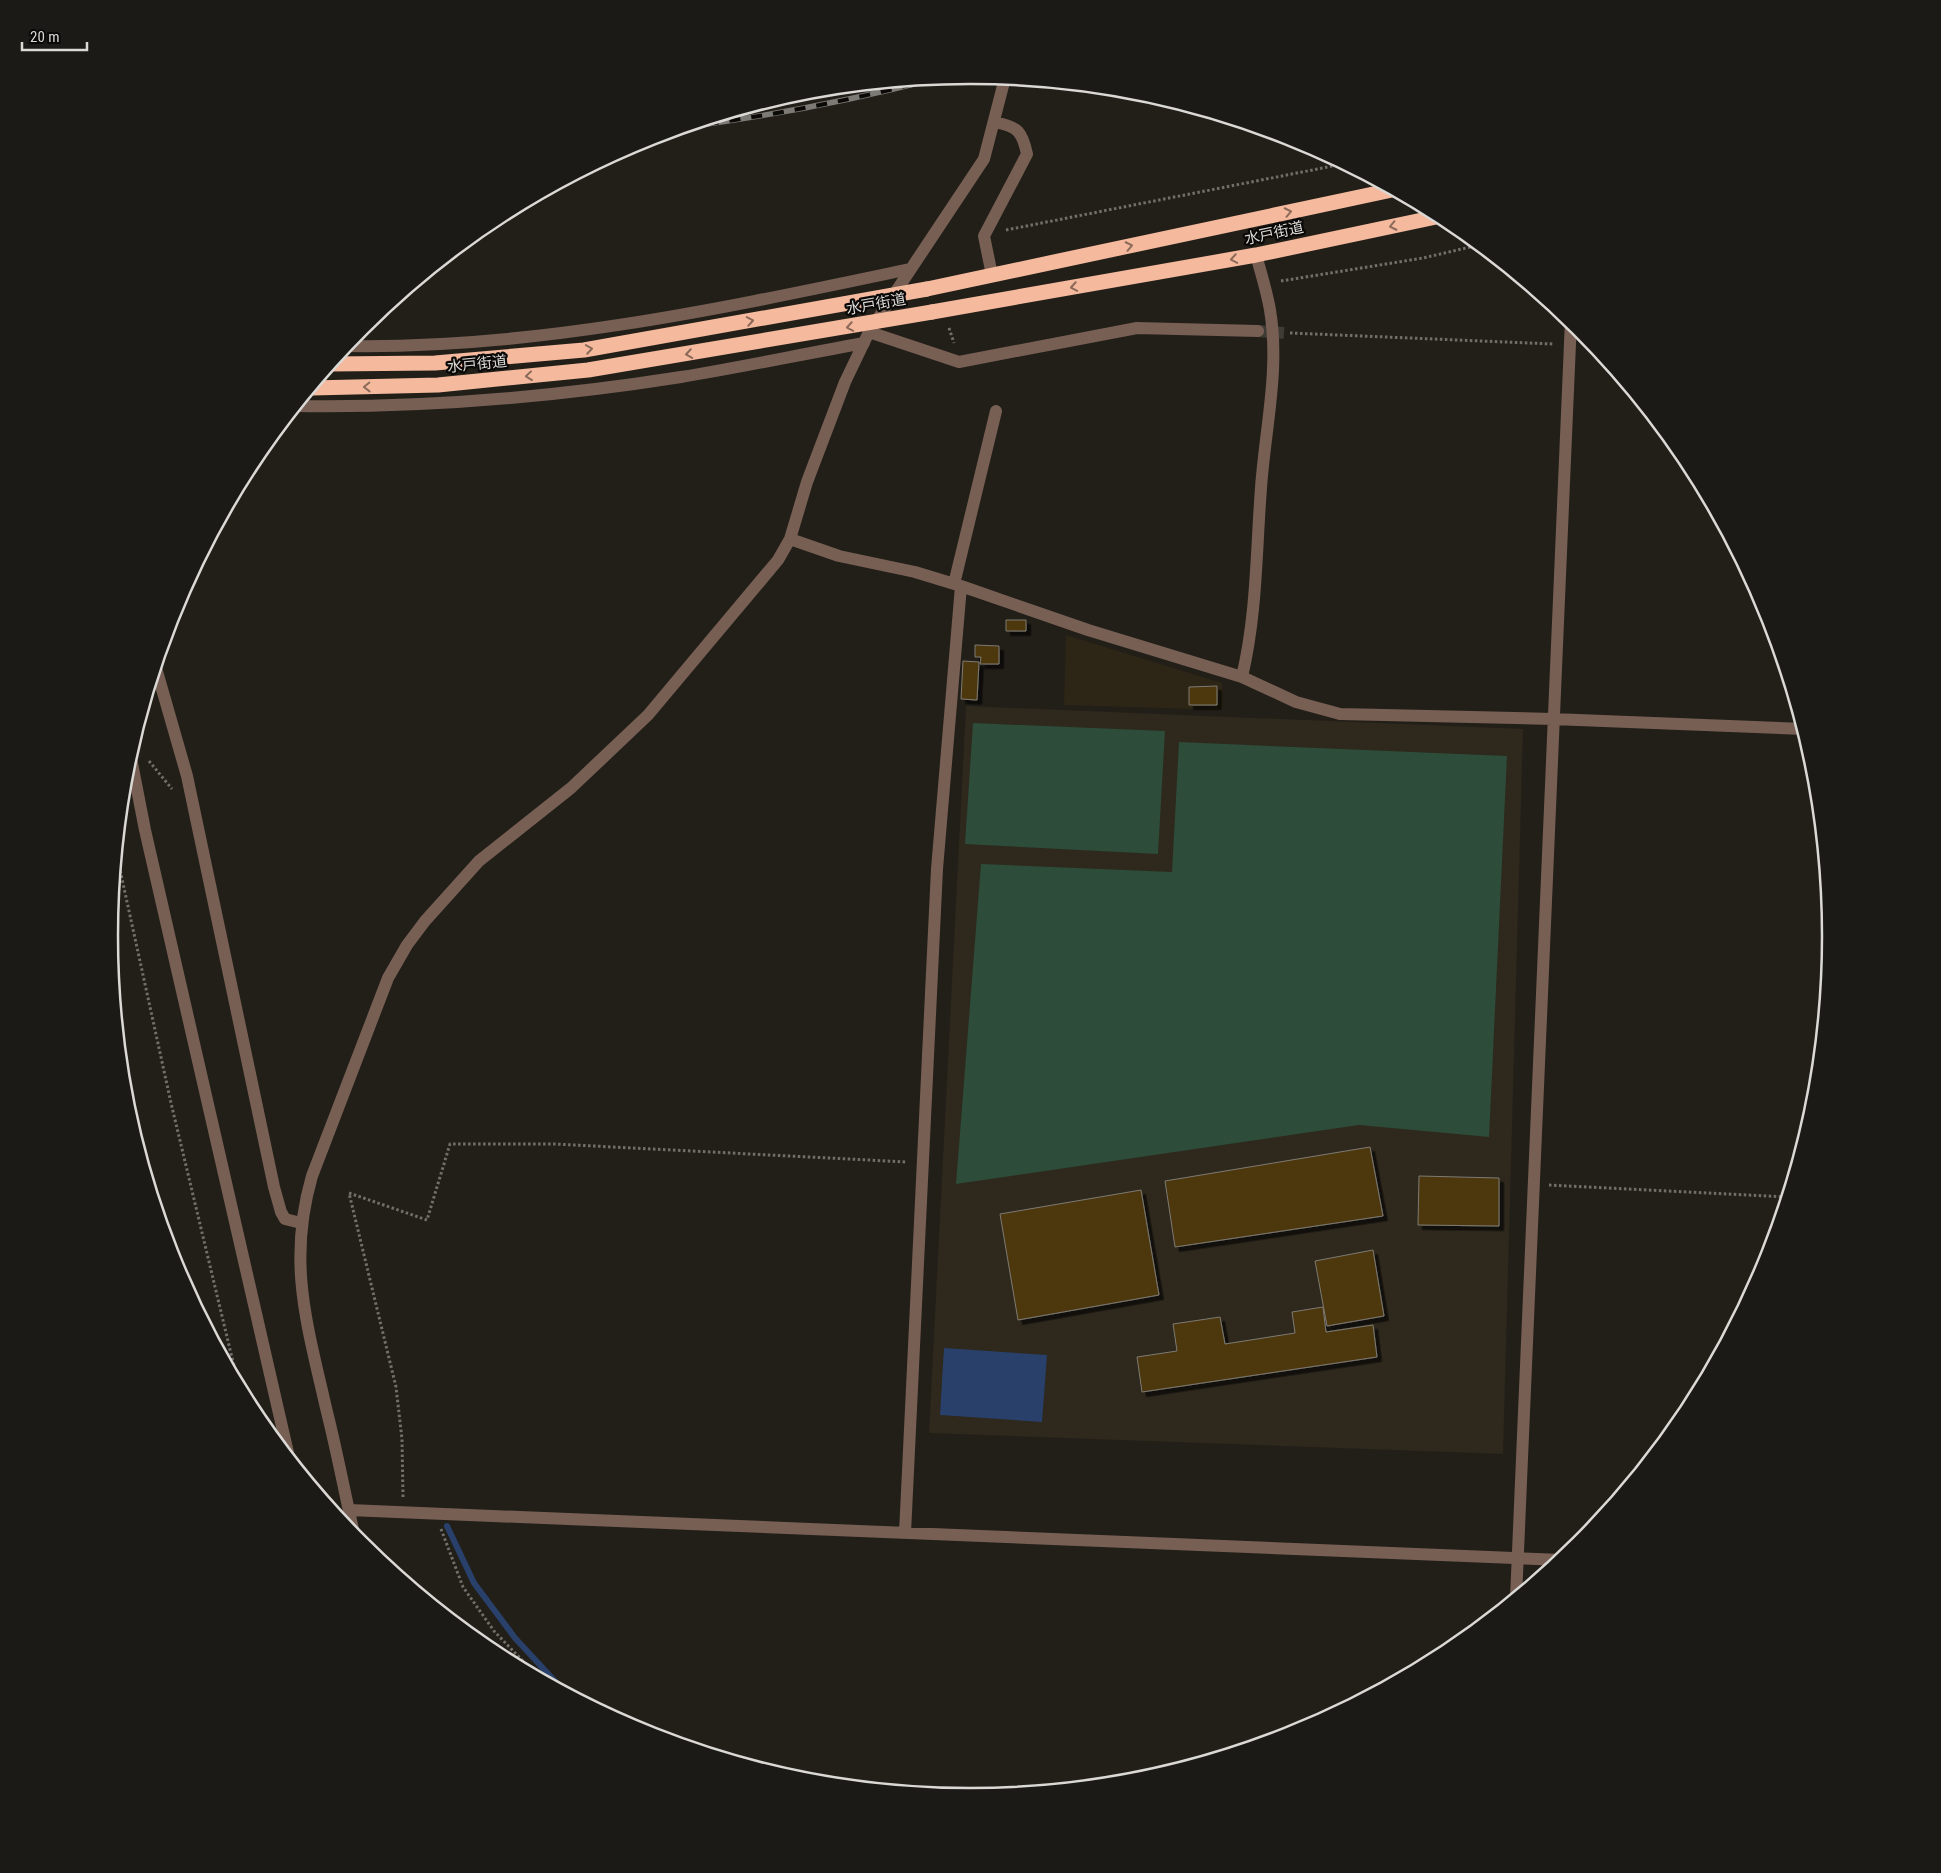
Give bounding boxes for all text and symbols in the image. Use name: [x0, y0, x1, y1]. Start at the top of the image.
scale bar: [22, 20, 88, 52]
text: 20 m: [30, 28, 60, 46]
one-way arrow: [1284, 207, 1293, 218]
street label: 水戸街道: [1243, 218, 1305, 248]
one-way arrow: [1389, 220, 1398, 231]
one-way arrow: [1125, 241, 1134, 251]
one-way arrow: [1230, 253, 1238, 263]
one-way arrow: [1070, 282, 1078, 292]
street label: 水戸街道: [845, 290, 907, 318]
one-way arrow: [745, 317, 754, 327]
one-way arrow: [845, 321, 854, 331]
one-way arrow: [585, 344, 594, 354]
one-way arrow: [685, 348, 693, 359]
street label: 水戸街道: [446, 352, 508, 376]
one-way arrow: [524, 370, 532, 381]
one-way arrow: [362, 381, 370, 392]

